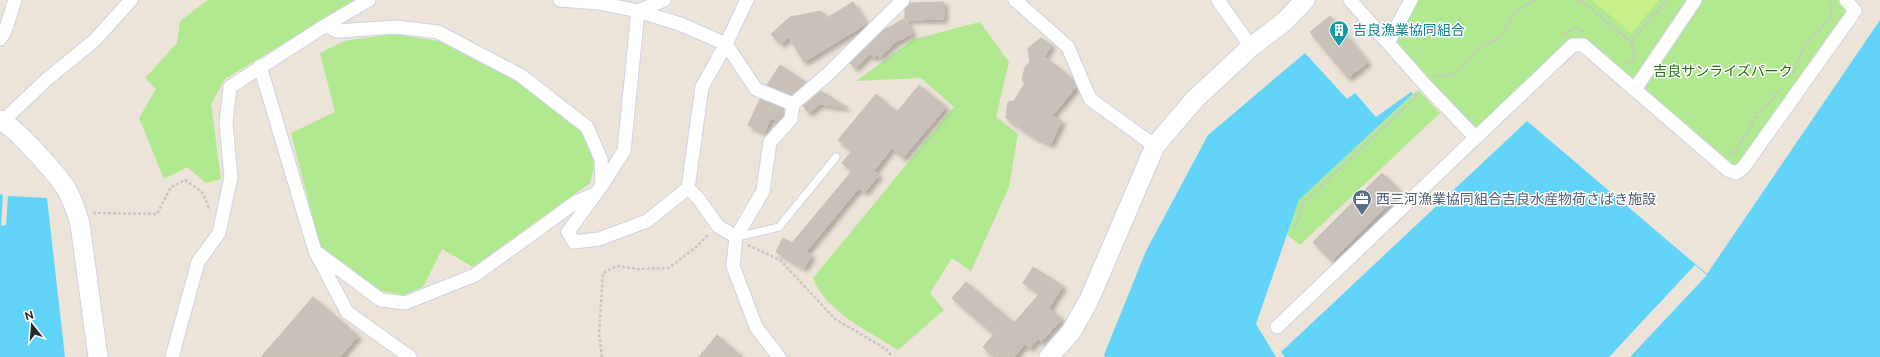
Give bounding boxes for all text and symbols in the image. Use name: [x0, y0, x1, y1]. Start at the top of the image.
building icon: 吉良漁業協同組合: [1328, 19, 1350, 47]
place label: 吉良漁業協同組合: [1353, 22, 1465, 38]
park label: 吉良サンライズパーク: [1653, 63, 1793, 79]
office icon: 西三河漁業協同組合吉良水産物荷さばき施設: [1351, 188, 1373, 216]
place label: 西三河漁業協同組合吉良水産物荷さばき施設: [1376, 191, 1656, 207]
north arrow: [12, 305, 52, 345]
text: N: [23, 308, 35, 322]

